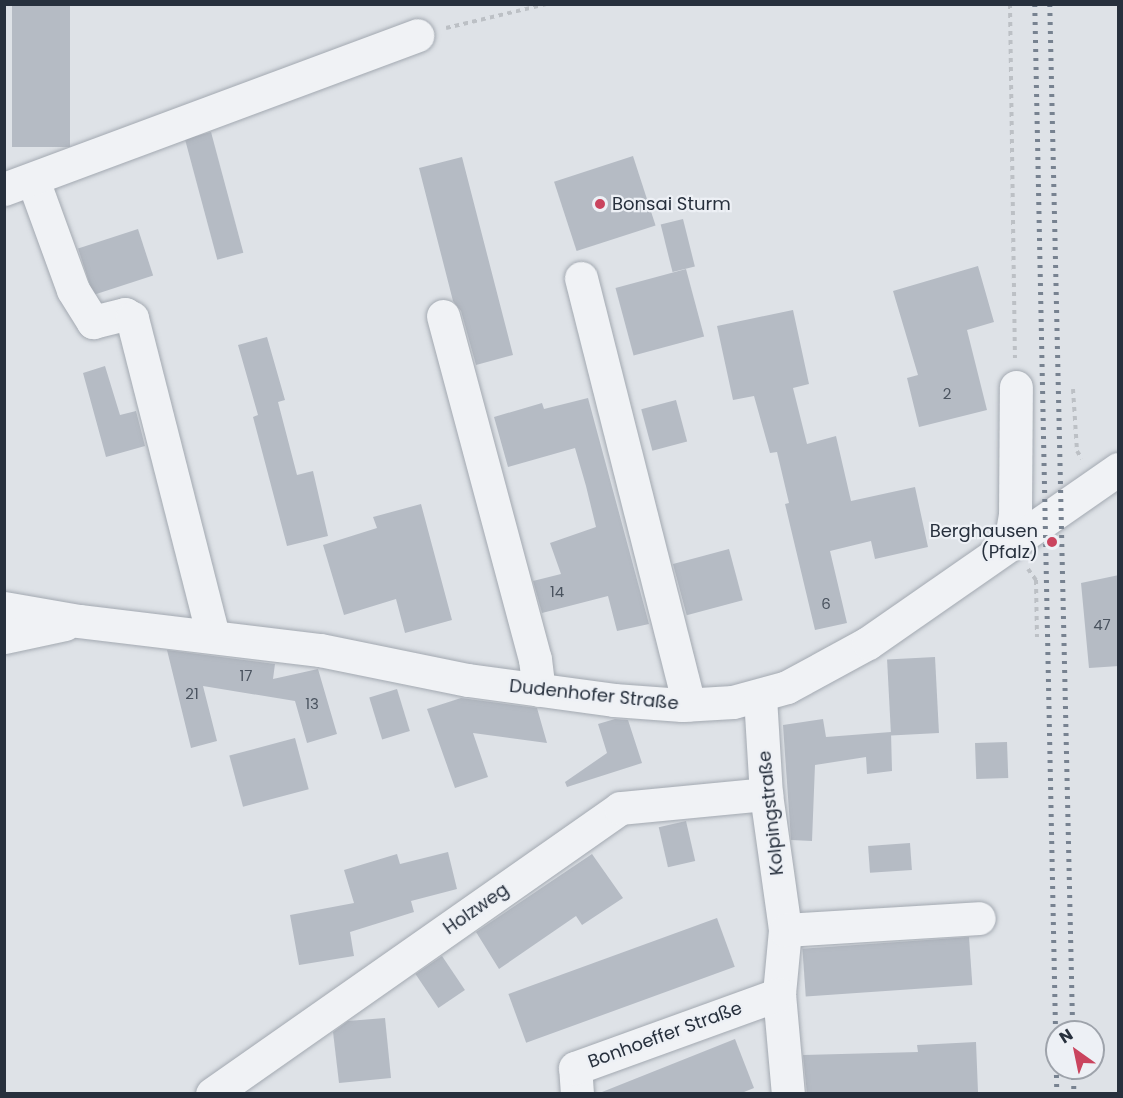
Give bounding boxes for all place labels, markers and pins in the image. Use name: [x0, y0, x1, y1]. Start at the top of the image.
place label: Bonsai Sturm: [612, 193, 731, 215]
marker: Bonsai Sturm: [593, 197, 607, 211]
place label: Berghausen (Pfalz): [930, 521, 1038, 564]
marker: Berghausen (Pfalz): [1043, 533, 1061, 551]

